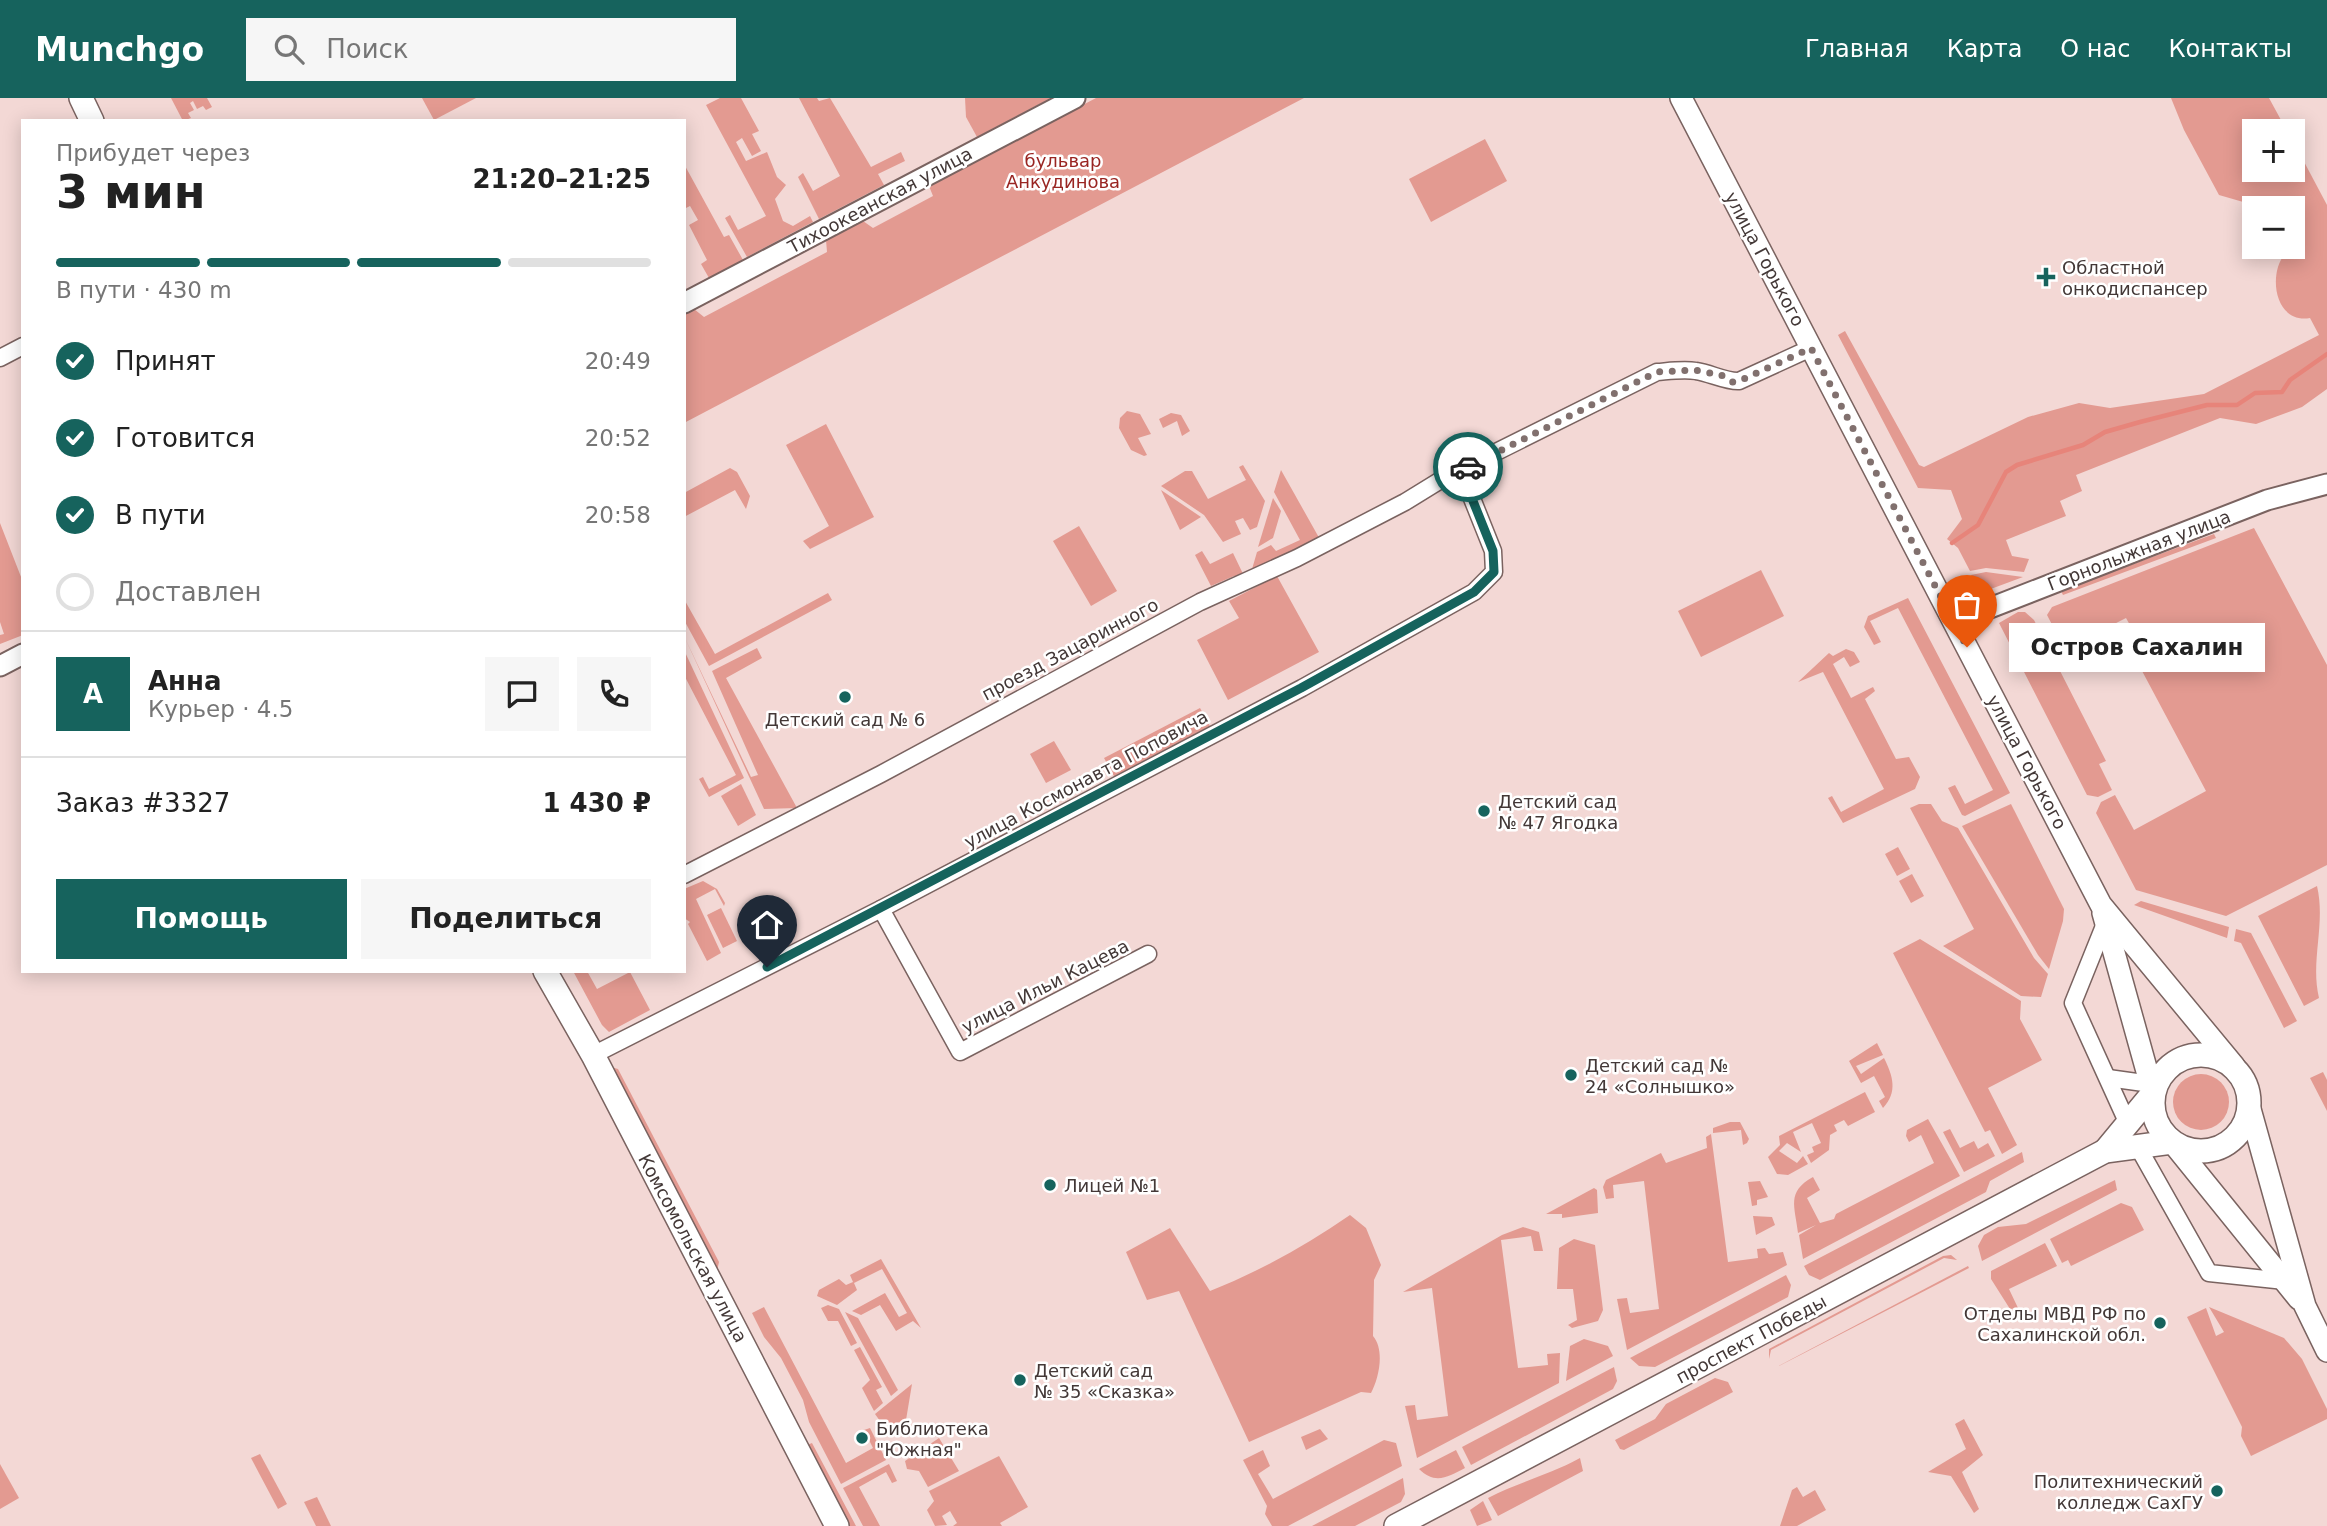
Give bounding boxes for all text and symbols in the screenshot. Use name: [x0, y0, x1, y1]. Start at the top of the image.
search box: [246, 18, 736, 81]
text: Munchgo: [35, 30, 204, 69]
icon: search: [270, 30, 308, 68]
text: Поиск: [326, 34, 409, 64]
text: Главная: [1805, 35, 1909, 63]
text: Карта: [1947, 35, 2022, 63]
text: О нас: [2060, 35, 2130, 63]
text: Контакты: [2168, 35, 2292, 63]
map controls: [2242, 119, 2305, 259]
button: +: [2242, 119, 2305, 182]
text: Прибудет через: [56, 140, 250, 166]
street label: Тихоокеанская улица: [783, 142, 976, 258]
park label: бульвар Анкудинова: [1006, 150, 1120, 192]
text: 21:20–21:25: [472, 164, 651, 194]
text: 3 мин: [56, 165, 206, 219]
street label: улица Горького: [1721, 188, 1809, 330]
button: −: [2242, 196, 2305, 259]
place label: Областной онкодиспансер: [2062, 257, 2208, 299]
marker: Областной онкодиспансер: [2036, 267, 2056, 287]
text: В пути · 430 m: [56, 277, 232, 303]
icon: check: [56, 342, 94, 380]
text: Принят: [115, 346, 216, 376]
text: 20:49: [585, 348, 651, 374]
icon: check: [56, 419, 94, 457]
text: Готовится: [115, 423, 255, 453]
text: 20:52: [585, 425, 651, 451]
courier: [1433, 432, 1503, 502]
icon: car: [1449, 448, 1487, 486]
icon: check: [56, 496, 94, 534]
text: В пути: [115, 500, 206, 530]
text: 20:58: [585, 502, 651, 528]
street label: Горнолыжная улица: [2044, 505, 2234, 595]
pin: [1937, 575, 1997, 647]
text: Доставлен: [115, 577, 262, 607]
icon: bag: [1948, 586, 1986, 624]
street label: проезд Зацаринного: [978, 593, 1162, 705]
callout: Остров Сахалин: [2009, 622, 2264, 672]
text: Остров Сахалин: [2031, 634, 2243, 660]
button: chat: [485, 657, 559, 731]
button: phone: [577, 657, 651, 731]
text: Анна: [148, 666, 222, 696]
text: А: [83, 679, 103, 709]
marker: Детский сад № 6: [837, 689, 853, 705]
street label: улица Горького: [1983, 691, 2071, 833]
text: Курьер · 4.5: [148, 696, 293, 722]
street label: улица Космонавта Поповича: [961, 706, 1211, 852]
place label: Детский сад № 6: [765, 709, 925, 730]
text: Заказ #3327: [56, 788, 230, 818]
text: 1 430 ₽: [542, 788, 651, 818]
place label: Детский сад № 47 Ягодка: [1498, 791, 1618, 833]
marker: Детский сад № 47 Ягодка: [1476, 803, 1492, 819]
button: Помощь: [56, 879, 347, 959]
button: Поделиться: [361, 879, 651, 959]
pin: [737, 895, 797, 967]
icon: home: [748, 906, 786, 944]
street label: улица Ильи Кацева: [958, 935, 1132, 1037]
place label: Детский сад № 24 «Солнышко»: [1585, 1055, 1735, 1097]
marker: Детский сад № 24 «Солнышко»: [1563, 1067, 1579, 1083]
street label: Комсомольская улица: [634, 1150, 752, 1346]
place label: Лицей №1: [1064, 1175, 1160, 1196]
marker: Лицей №1: [1042, 1177, 1058, 1193]
street label: проспект Победы: [1672, 1290, 1830, 1388]
place label: Отделы МВД РФ по Сахалинской обл.: [1964, 1303, 2146, 1345]
marker: Отделы МВД РФ по Сахалинской обл.: [2152, 1315, 2168, 1331]
place label: Детский сад № 35 «Сказка»: [1034, 1360, 1175, 1402]
marker: Детский сад № 35 «Сказка»: [1012, 1372, 1028, 1388]
place label: Библиотека "Южная": [876, 1418, 989, 1460]
marker: Библиотека "Южная": [854, 1430, 870, 1446]
place label: Политехнический колледж СахГУ: [2034, 1471, 2203, 1513]
marker: Политехнический колледж СахГУ: [2209, 1483, 2225, 1499]

